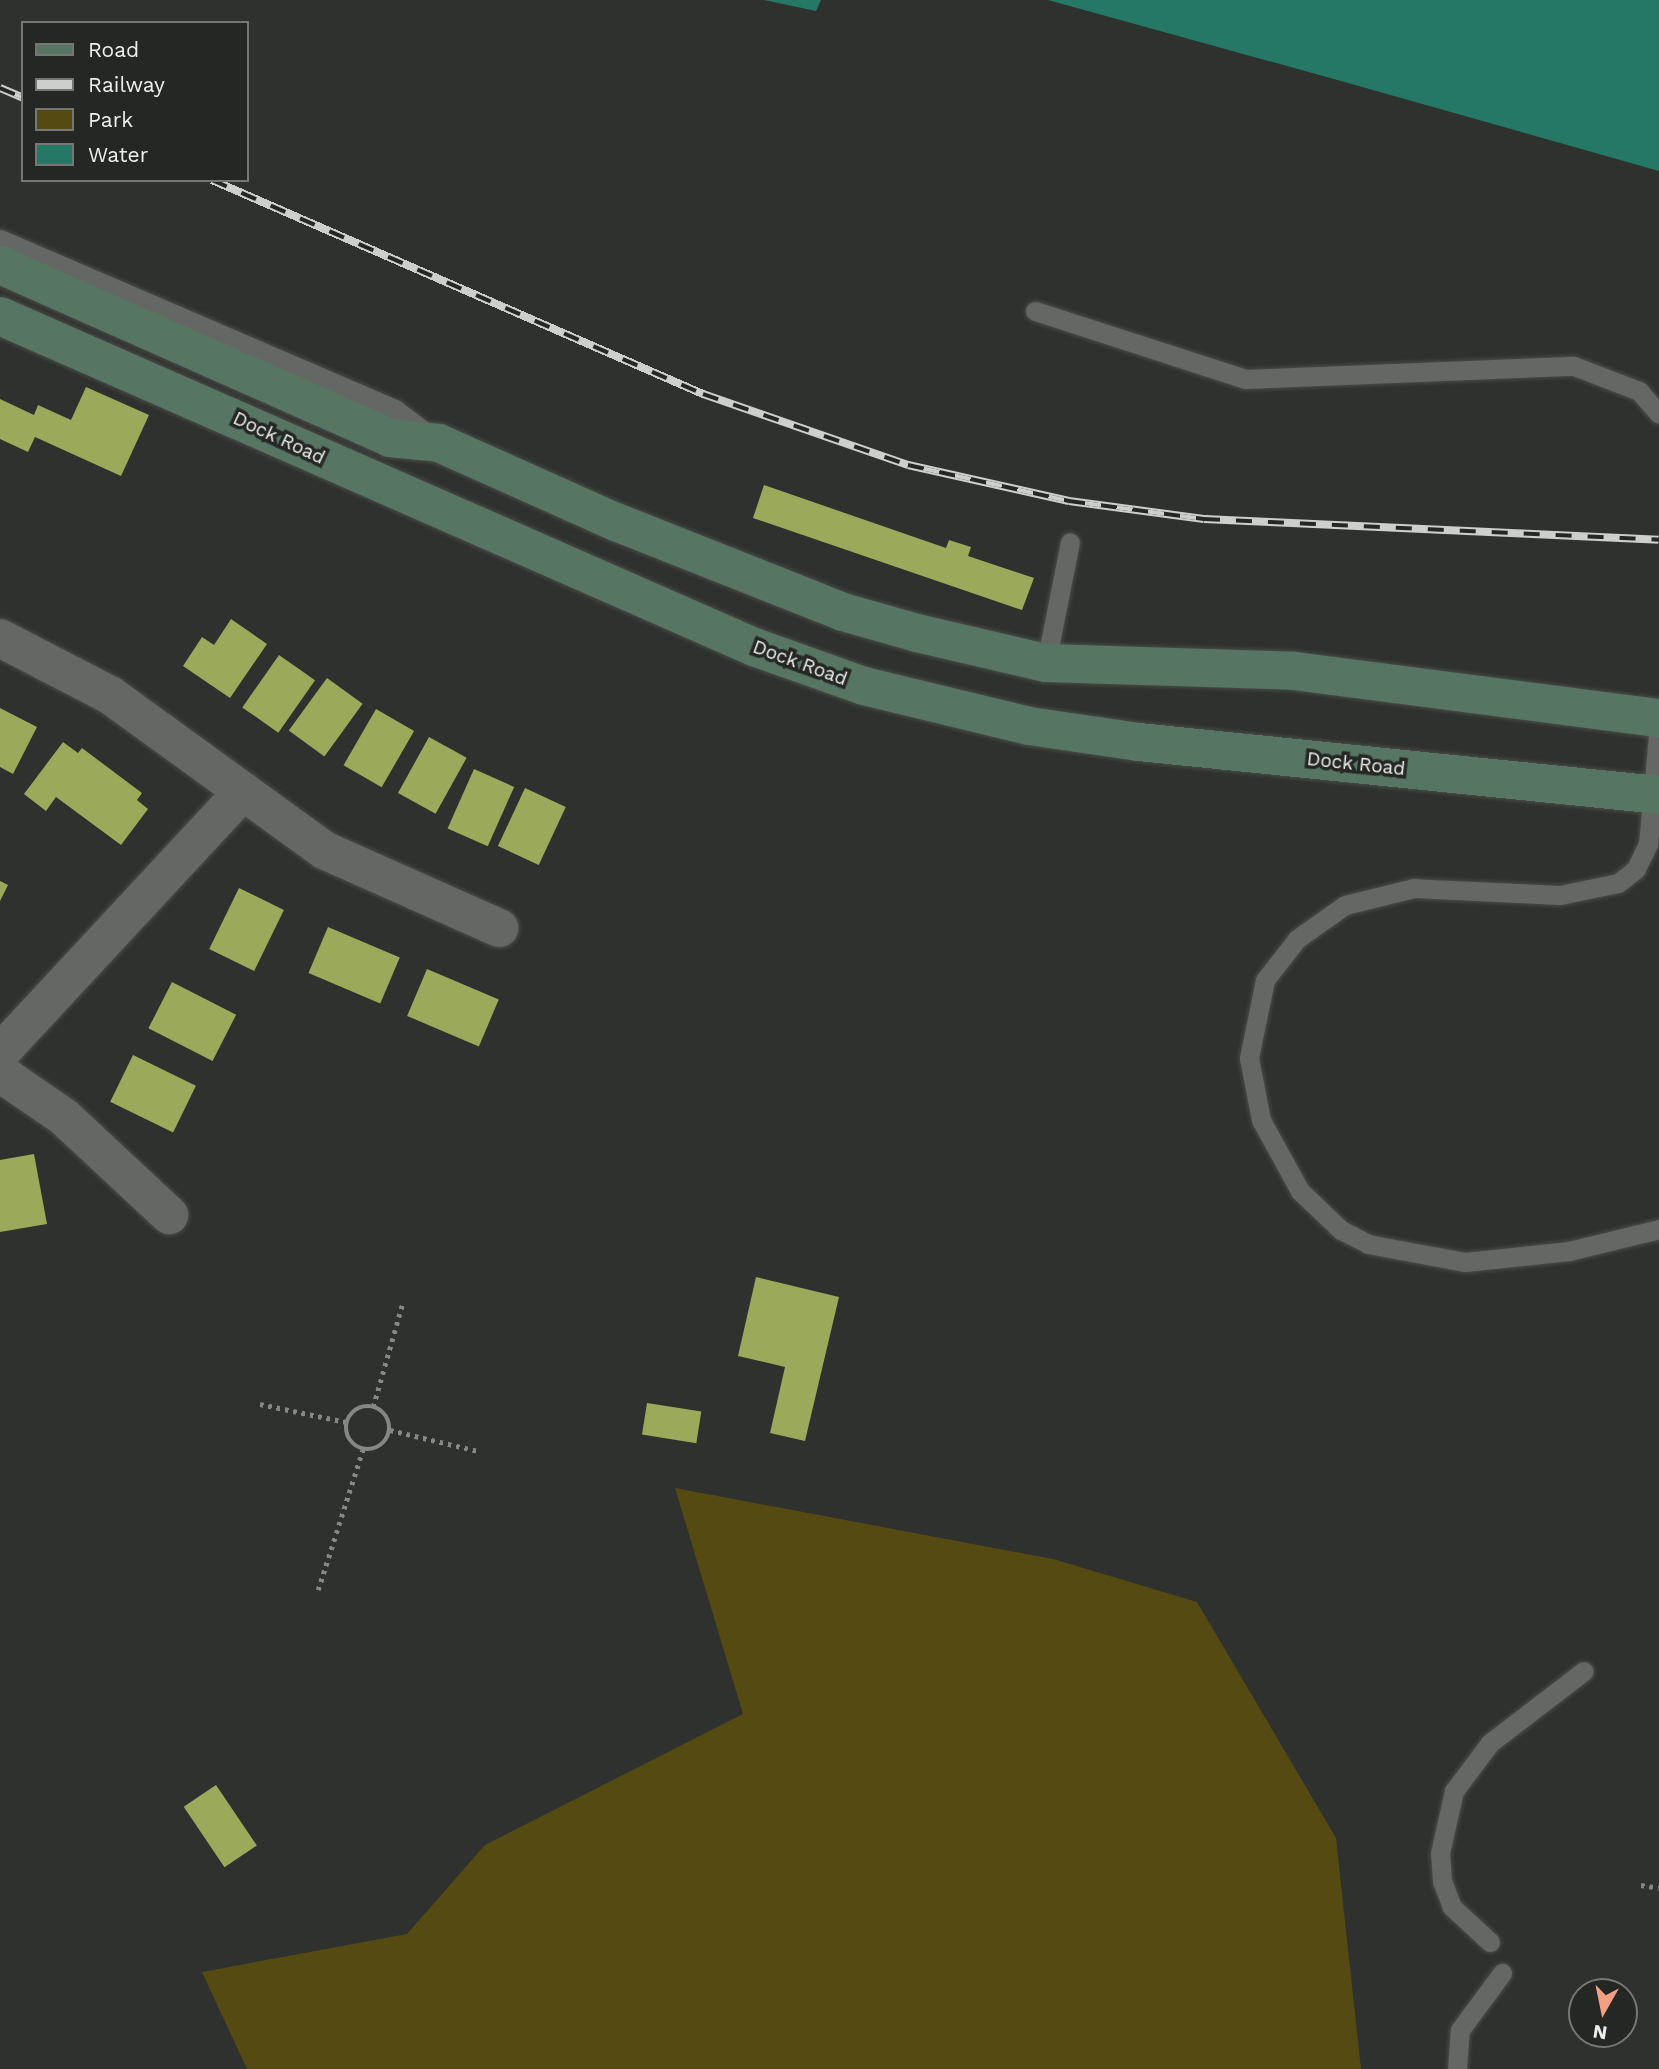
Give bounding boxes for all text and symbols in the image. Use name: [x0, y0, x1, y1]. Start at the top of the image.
legend: [21, 21, 248, 182]
text: Road: [88, 37, 139, 62]
text: Railway: [88, 72, 165, 97]
text: Park: [88, 107, 133, 132]
text: Water: [88, 142, 148, 167]
street label: Dock Road: [229, 407, 329, 469]
street label: Dock Road: [749, 635, 851, 691]
street label: Dock Road: [1305, 747, 1407, 781]
north arrow: [1568, 1978, 1638, 2048]
text: N: [1591, 2020, 1609, 2045]

